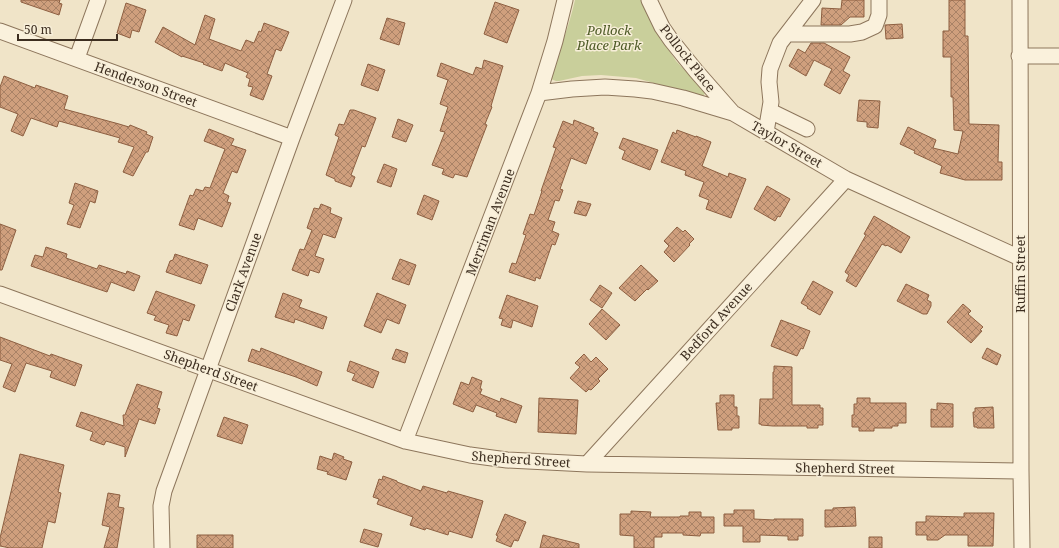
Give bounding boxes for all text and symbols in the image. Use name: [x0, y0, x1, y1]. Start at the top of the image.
scale bar: [18, 16, 117, 42]
text: 50 m: [24, 21, 52, 38]
park label: Pollock Place Park: [576, 21, 642, 54]
street label: Pollock Place: [656, 21, 720, 95]
street label: Henderson Street: [92, 57, 200, 111]
street label: Taylor Street: [748, 116, 826, 172]
street label: Merriman Avenue: [461, 166, 519, 278]
street label: Clark Avenue: [220, 230, 266, 314]
street label: Ruffin Street: [1011, 235, 1029, 313]
street label: Bedford Avenue: [676, 278, 756, 364]
street label: Shepherd Street: [161, 345, 261, 396]
street label: Shepherd Street: [471, 447, 572, 471]
street label: Shepherd Street: [795, 458, 895, 478]

